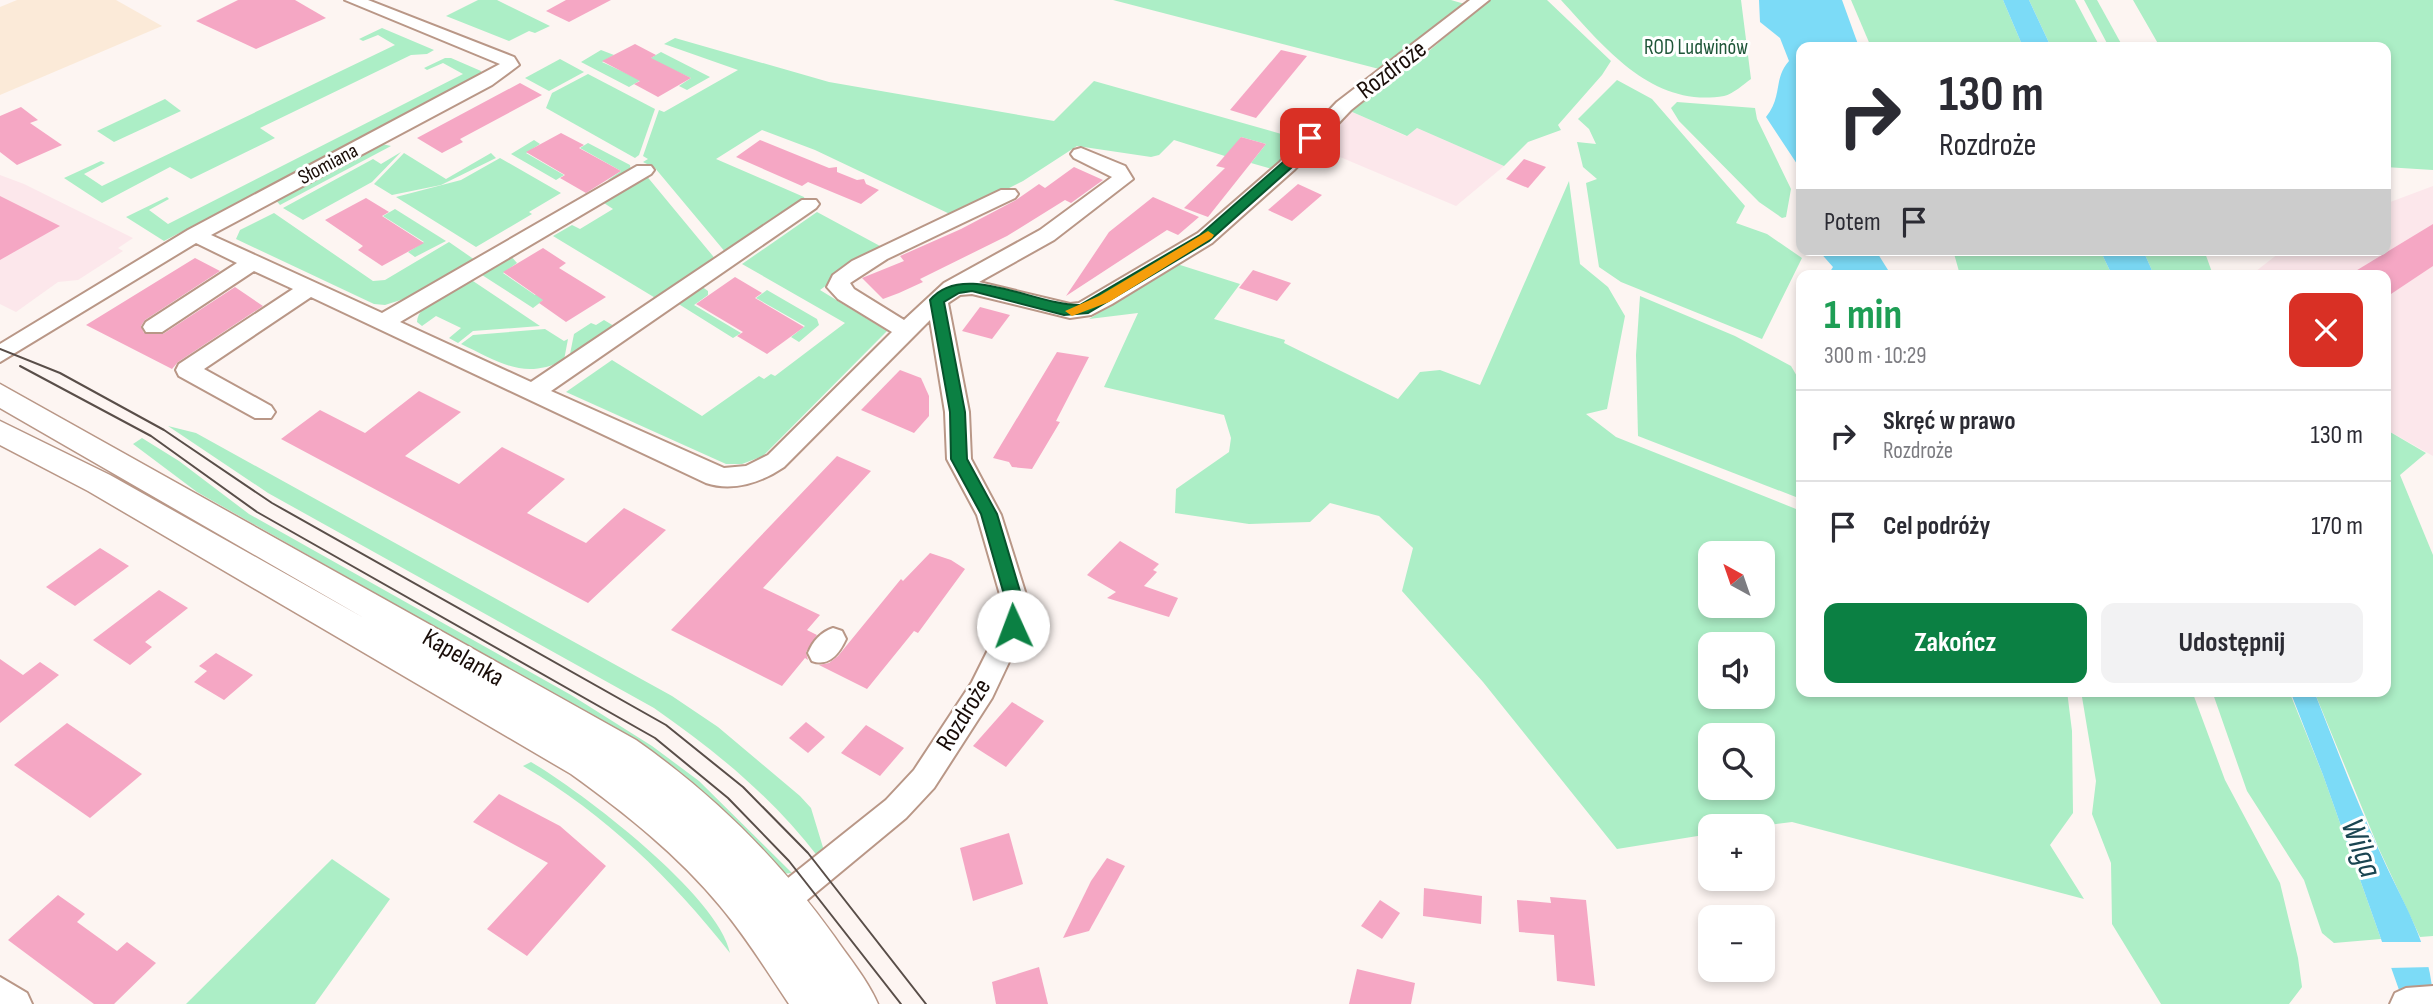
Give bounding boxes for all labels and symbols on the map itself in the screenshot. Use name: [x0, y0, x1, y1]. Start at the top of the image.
street label: Rozdroże: [1351, 34, 1433, 106]
park label: ROD Ludwinów: [1644, 35, 1748, 60]
pin: [1280, 108, 1340, 168]
street label: Słomiana: [294, 138, 362, 190]
north arrow: [1698, 541, 1774, 618]
position arrow: [976, 589, 1050, 663]
street label: Kapelanka: [417, 622, 509, 694]
street label: Rozdroże: [930, 673, 998, 757]
water label: Wilga: [2332, 813, 2390, 883]

